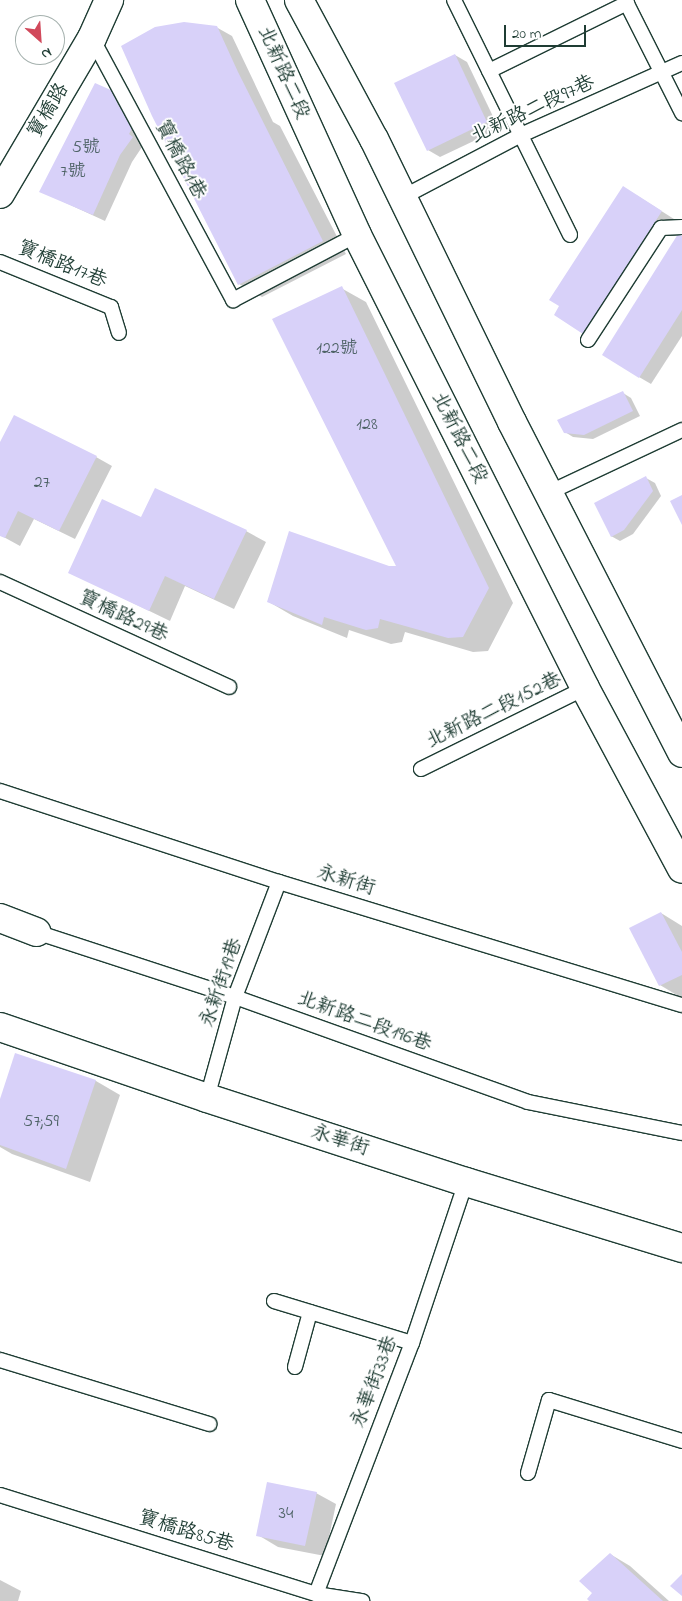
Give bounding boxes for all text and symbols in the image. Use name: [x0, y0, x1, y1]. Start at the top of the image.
north arrow: [15, 15, 65, 65]
scale bar: [507, 15, 590, 47]
street label: 北新路二段: [252, 22, 314, 124]
text: 20 m: [512, 23, 541, 45]
text: N: [38, 42, 55, 65]
street label: 北新路二段97巷: [467, 71, 599, 149]
street label: 寶橋路: [23, 79, 75, 143]
street label: 寶橋路1巷: [149, 116, 211, 204]
house number: 5號: [72, 137, 100, 159]
house number: 7號: [60, 161, 86, 183]
street label: 寶橋路17巷: [14, 236, 110, 294]
house number: 122號: [316, 338, 358, 360]
street label: 北新路二段: [426, 388, 492, 488]
house number: 128: [356, 414, 378, 436]
house number: 27: [34, 472, 50, 494]
street label: 寶橋路29巷: [74, 586, 172, 648]
street label: 北新路二段152巷: [422, 668, 566, 754]
street label: 永新街: [314, 861, 378, 901]
street label: 永新街19巷: [196, 935, 248, 1031]
street label: 北新路二段196巷: [294, 987, 434, 1057]
house number: 57;59: [23, 1111, 59, 1133]
street label: 永華街: [308, 1120, 372, 1162]
street label: 永華街33巷: [347, 1333, 403, 1431]
house number: 34: [279, 1503, 293, 1525]
street label: 寶橋路85巷: [135, 1506, 237, 1558]

